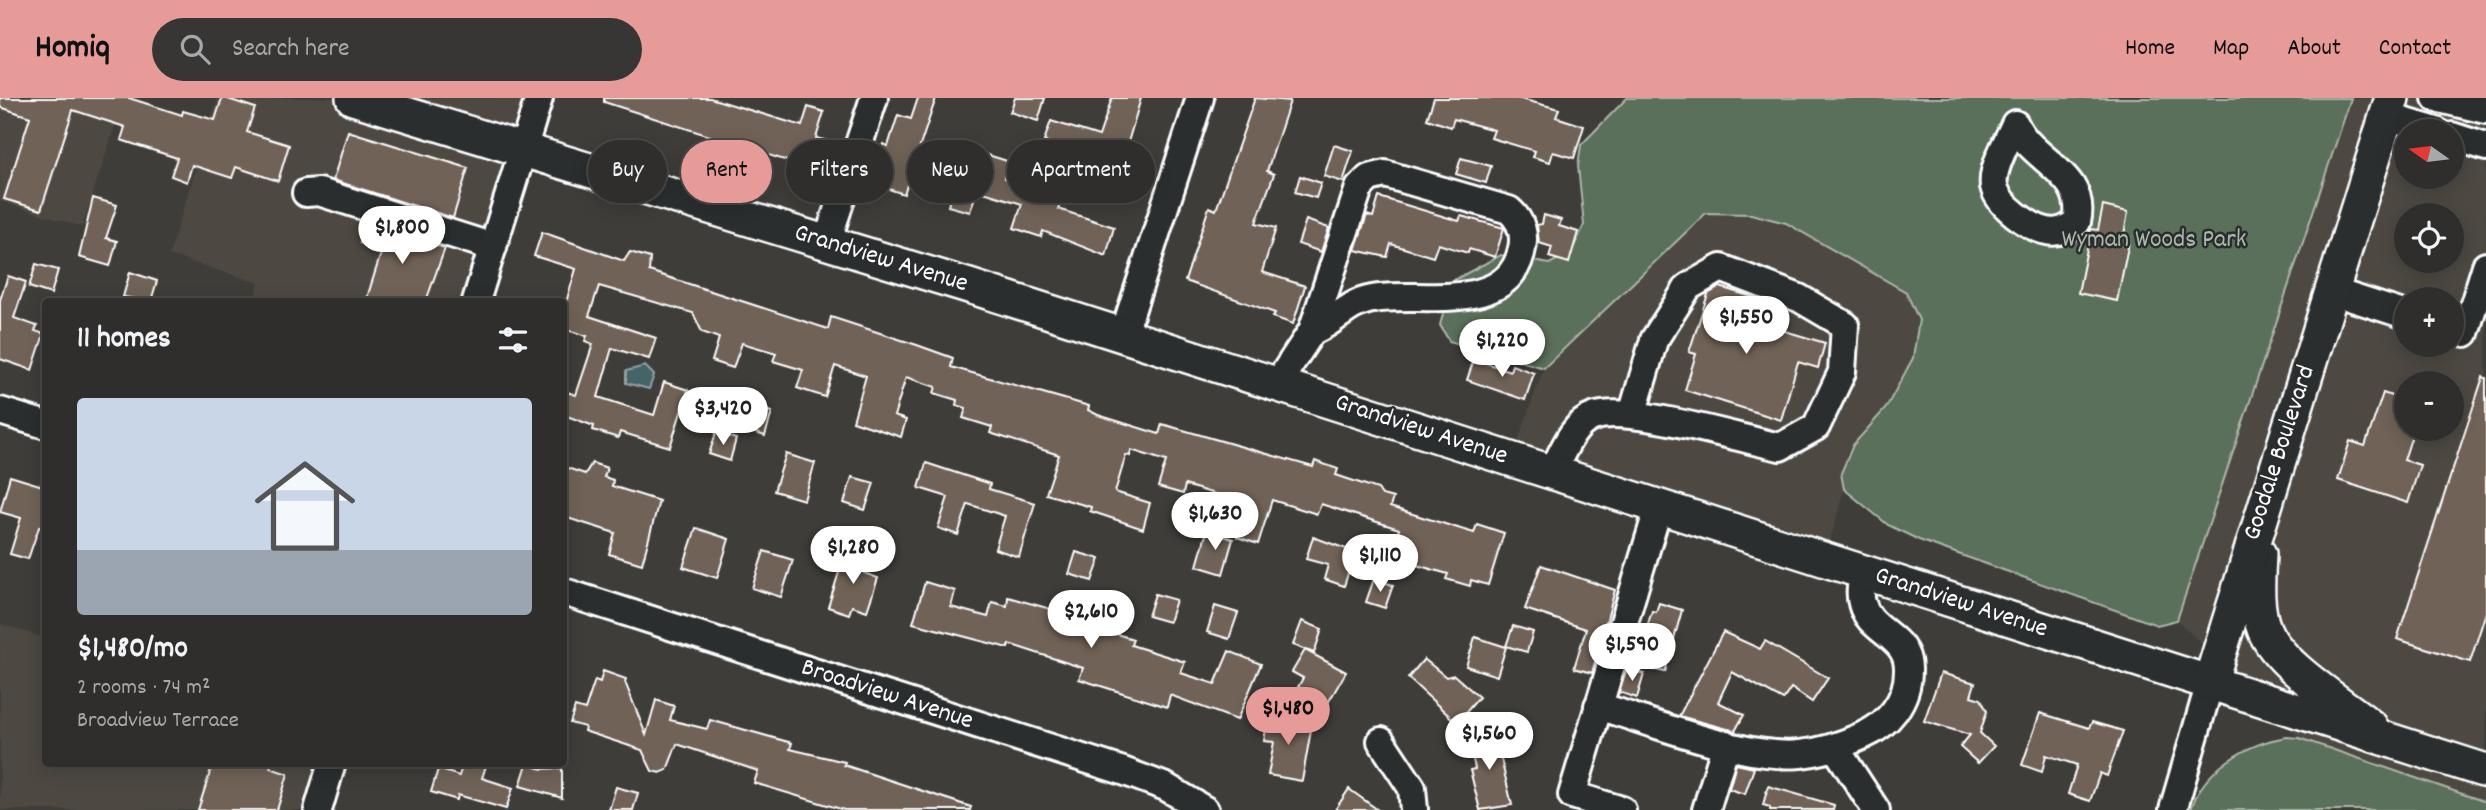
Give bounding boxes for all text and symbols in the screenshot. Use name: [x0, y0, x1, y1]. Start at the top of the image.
search box: [152, 18, 642, 81]
text: Homiq: [35, 26, 110, 73]
icon: search: [176, 30, 214, 68]
text: Search here: [232, 31, 349, 68]
text: Home: [2125, 32, 2175, 66]
text: Map: [2213, 32, 2249, 66]
text: About: [2287, 32, 2341, 66]
text: Contact: [2379, 32, 2451, 66]
north arrow: [2394, 119, 2464, 189]
map controls: [2394, 119, 2464, 441]
chip: Buy: [588, 140, 667, 203]
chip: Rent: [681, 140, 772, 203]
chip: Filters: [786, 140, 893, 203]
chip: New: [907, 140, 993, 203]
chip: Apartment: [1007, 140, 1155, 203]
button: locate: [2394, 203, 2464, 273]
pin: $1,800: [345, 206, 459, 266]
text: $1,800: [374, 212, 430, 245]
street label: Grandview Avenue: [789, 215, 973, 303]
park label: Wyman Woods Park: [2062, 222, 2246, 259]
button: +: [2394, 287, 2464, 357]
pin: $1,550: [1689, 296, 1803, 356]
text: $1,550: [1719, 302, 1773, 335]
text: 11 homes: [77, 319, 171, 362]
pin: $1,220: [1445, 320, 1559, 379]
icon: filters: [494, 321, 532, 359]
text: $1,220: [1475, 325, 1529, 358]
street label: Goodale Boulevard: [2234, 361, 2326, 545]
button: −: [2394, 371, 2464, 441]
street label: Grandview Avenue: [1330, 385, 1512, 475]
pin: $3,420: [666, 388, 780, 447]
text: $3,420: [694, 393, 752, 426]
icon: home: [242, 443, 368, 569]
pin: $1,630: [1158, 492, 1272, 552]
text: $1,630: [1187, 498, 1243, 531]
pin: $1,280: [796, 526, 910, 586]
text: $1,280: [827, 532, 879, 565]
pin: $1,110: [1323, 534, 1437, 594]
text: $1,110: [1358, 540, 1402, 573]
street label: Grandview Avenue: [1870, 558, 2052, 648]
pin: $2,610: [1034, 590, 1148, 650]
text: $2,610: [1064, 596, 1118, 629]
pin: $1,590: [1575, 624, 1689, 683]
text: $1,480/mo: [77, 629, 188, 672]
text: $1,590: [1605, 629, 1659, 662]
street label: Broadview Avenue: [796, 650, 978, 740]
text: 2 rooms · 74 m²: [77, 672, 210, 705]
pin: $1,480: [1231, 688, 1345, 747]
text: $1,480: [1262, 693, 1314, 726]
text: Broadview Terrace: [77, 705, 239, 738]
pin: $1,560: [1432, 712, 1546, 772]
text: $1,560: [1461, 718, 1517, 751]

